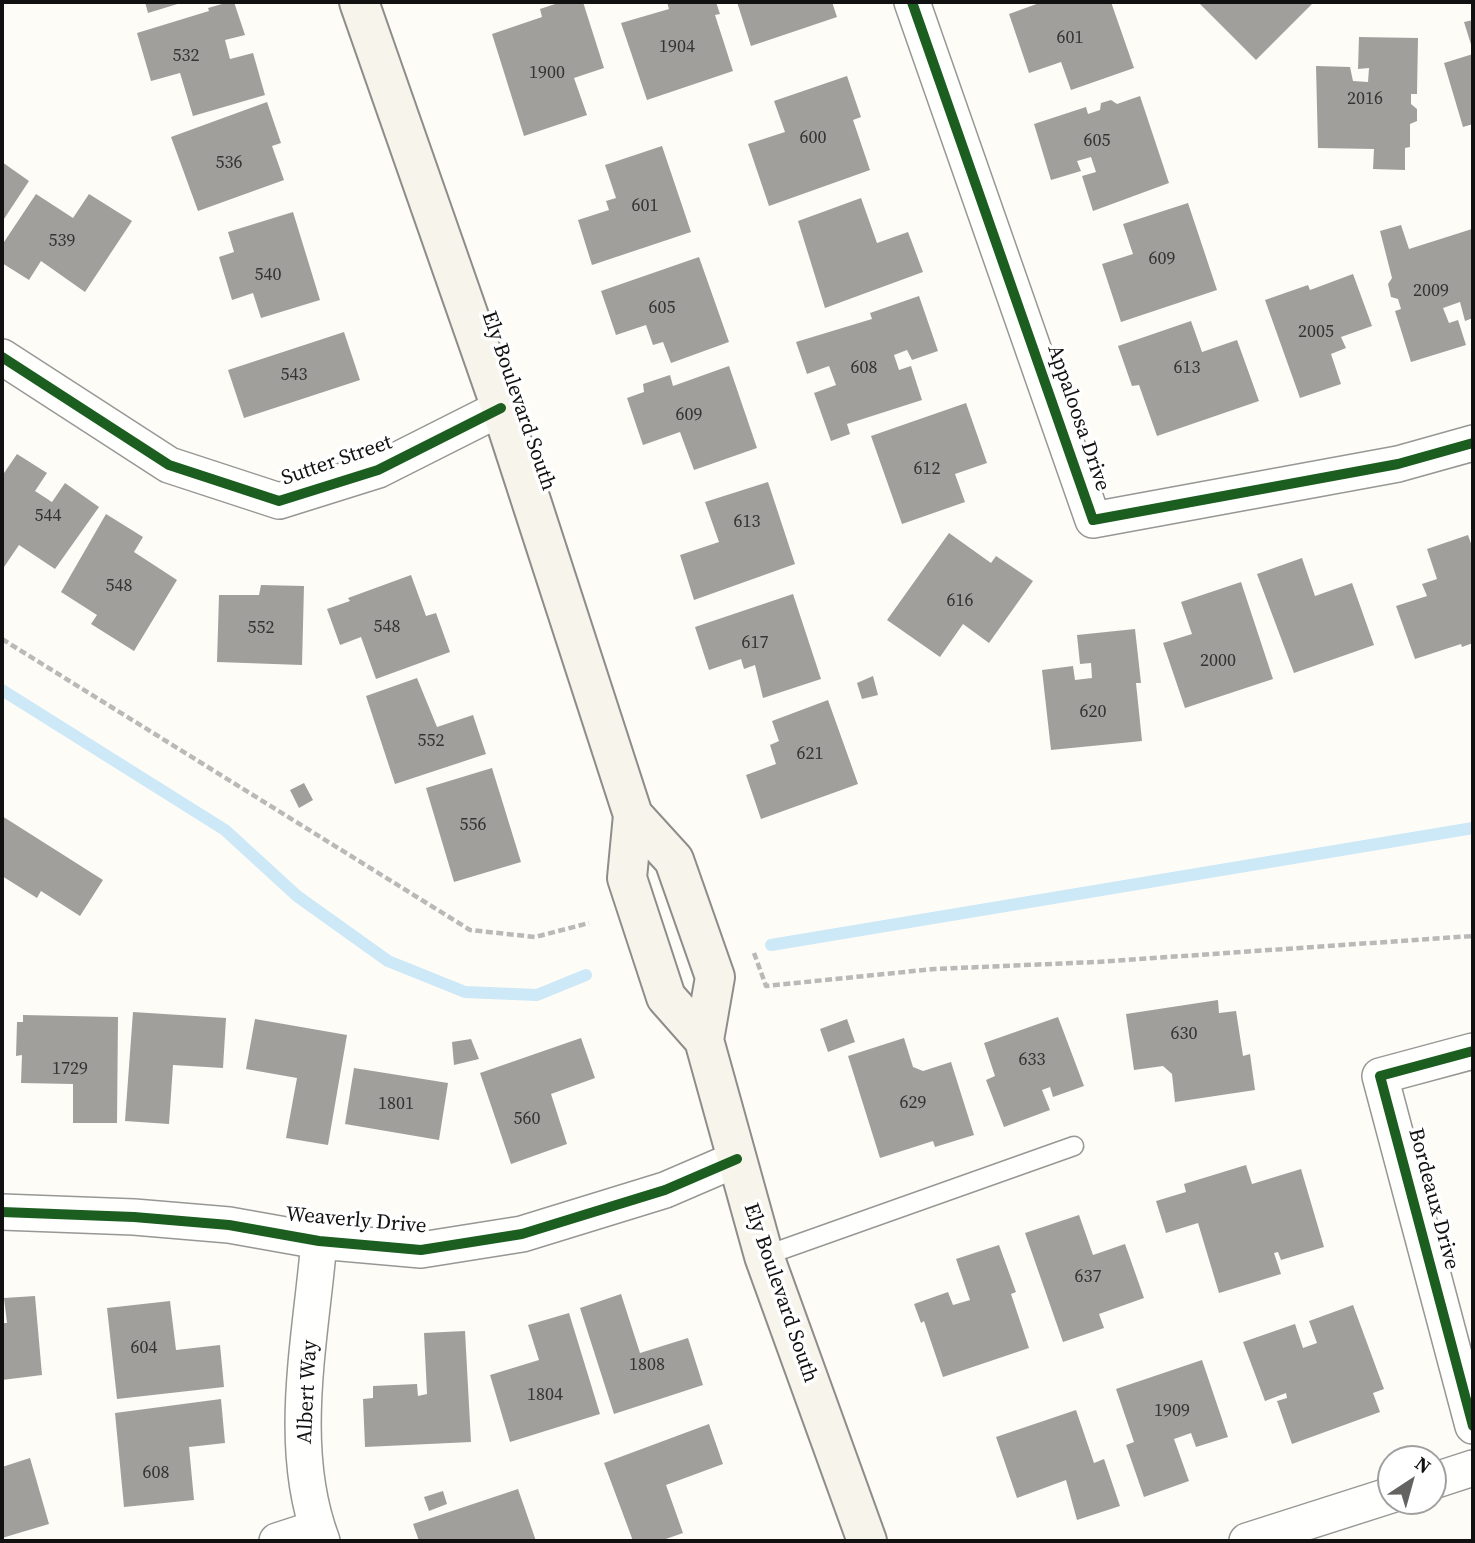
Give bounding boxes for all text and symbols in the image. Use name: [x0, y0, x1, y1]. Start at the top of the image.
house number: 601: [1057, 27, 1083, 49]
house number: 1904: [659, 36, 695, 58]
house number: 532: [173, 45, 199, 67]
house number: 1900: [529, 62, 565, 84]
house number: 2016: [1347, 88, 1383, 110]
house number: 600: [800, 127, 826, 149]
house number: 605: [1084, 130, 1110, 152]
house number: 536: [216, 152, 242, 174]
house number: 601: [632, 195, 658, 217]
house number: 539: [49, 230, 75, 252]
house number: 609: [1149, 248, 1175, 270]
house number: 540: [255, 264, 281, 286]
house number: 2009: [1413, 280, 1449, 302]
house number: 605: [649, 297, 675, 319]
street label: Ely Boulevard South: [475, 308, 561, 494]
house number: 2005: [1298, 321, 1334, 343]
street label: Appaloosa Drive: [1041, 342, 1115, 494]
house number: 608: [851, 357, 877, 379]
house number: 613: [1174, 357, 1200, 379]
house number: 543: [281, 364, 307, 386]
house number: 609: [676, 404, 702, 426]
street label: Sutter Street: [278, 430, 396, 492]
house number: 612: [914, 458, 940, 480]
house number: 544: [35, 505, 61, 527]
house number: 613: [734, 511, 760, 533]
house number: 548: [106, 575, 132, 597]
house number: 616: [947, 590, 973, 612]
house number: 548: [374, 616, 400, 638]
house number: 552: [248, 617, 274, 639]
house number: 617: [742, 632, 768, 654]
house number: 2000: [1200, 650, 1236, 672]
house number: 620: [1080, 701, 1106, 723]
house number: 552: [418, 730, 444, 752]
house number: 621: [797, 743, 823, 765]
house number: 556: [460, 814, 486, 836]
house number: 630: [1171, 1023, 1197, 1045]
house number: 633: [1019, 1049, 1045, 1071]
house number: 1729: [52, 1058, 88, 1080]
house number: 629: [900, 1092, 926, 1114]
house number: 1801: [378, 1093, 414, 1115]
house number: 560: [514, 1108, 540, 1130]
street label: Bordeaux Drive: [1402, 1126, 1464, 1272]
street label: Ely Boulevard South: [737, 1200, 823, 1386]
street label: Weaverly Drive: [284, 1202, 428, 1240]
house number: 637: [1075, 1266, 1101, 1288]
house number: 604: [131, 1337, 157, 1359]
street label: Albert Way: [293, 1339, 323, 1445]
house number: 1808: [629, 1354, 665, 1376]
house number: 1804: [527, 1384, 563, 1406]
house number: 1909: [1154, 1400, 1190, 1422]
north arrow: [1377, 1445, 1447, 1515]
text: N: [1410, 1450, 1436, 1479]
house number: 608: [143, 1462, 169, 1484]

